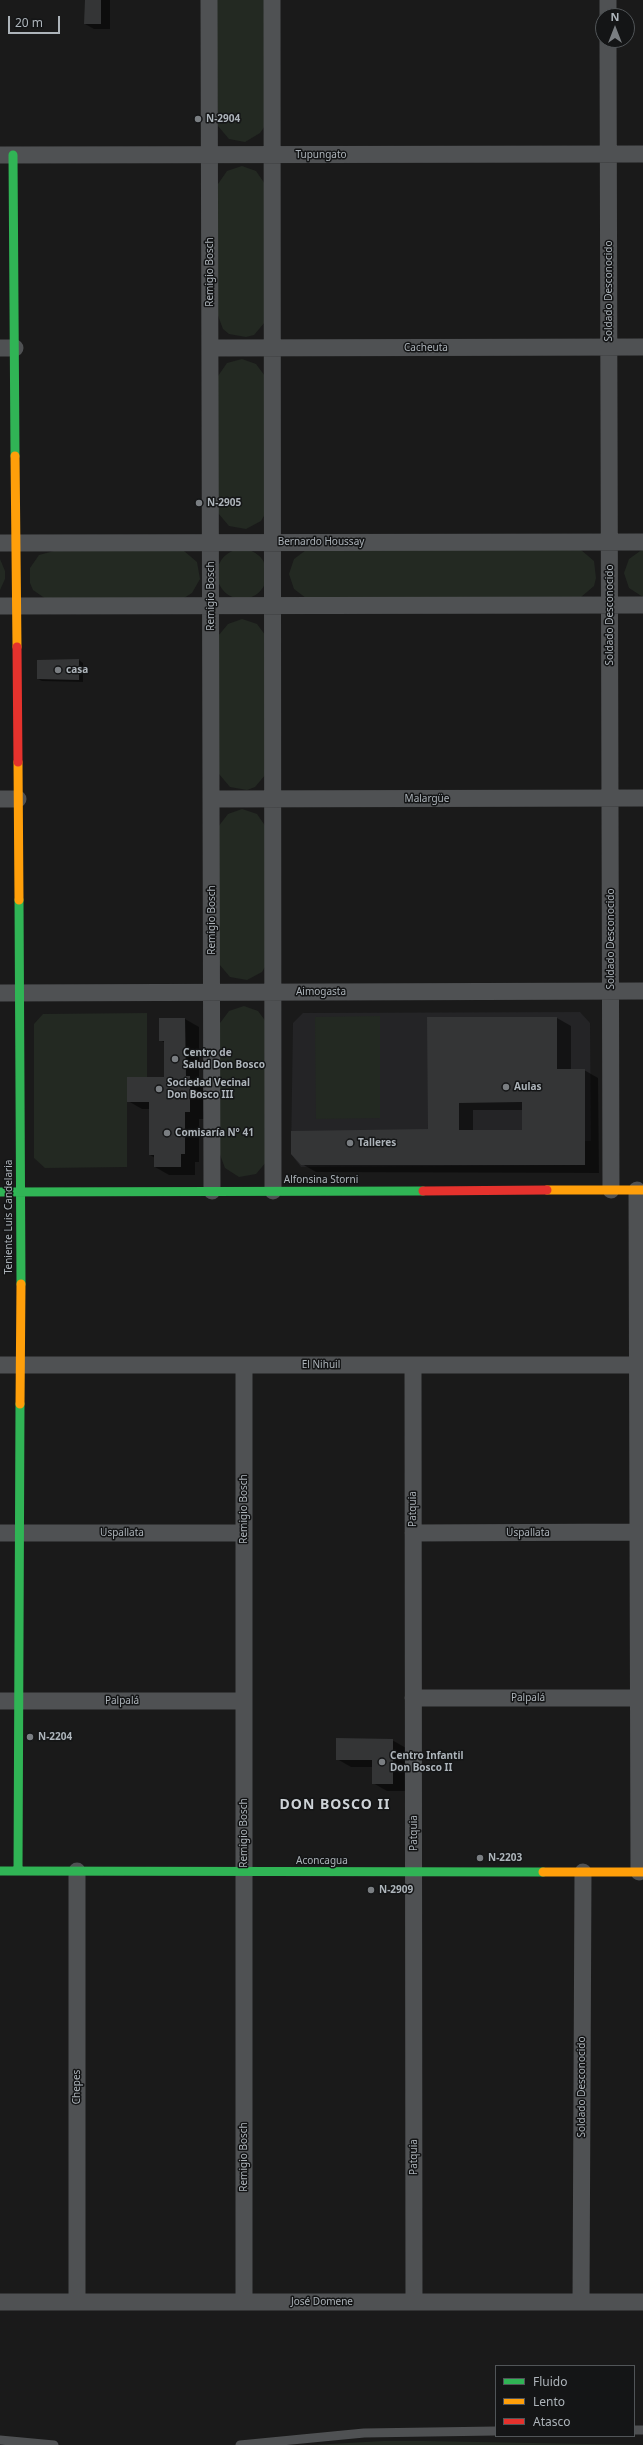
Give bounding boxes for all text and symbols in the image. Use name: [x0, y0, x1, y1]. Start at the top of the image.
scale bar: [10, 8, 62, 34]
north arrow: [595, 8, 635, 48]
text: N: [611, 9, 619, 24]
text: 20 m: [15, 14, 43, 31]
place label: N-2904: [206, 113, 240, 125]
marker: N-2904: [193, 114, 203, 124]
street label: Tupungato: [295, 149, 347, 161]
street label: Remigio Bosch: [204, 237, 216, 307]
street label: Soldado Desconocido: [603, 240, 615, 342]
street label: Cacheuta: [404, 342, 448, 354]
place label: N-2905: [207, 497, 241, 509]
marker: N-2905: [194, 498, 204, 508]
street label: Bernardo Houssay: [278, 536, 364, 548]
street label: Remigio Bosch: [205, 561, 217, 631]
street label: Soldado Desconocido: [604, 564, 616, 666]
place label: casa: [66, 664, 88, 676]
marker: casa: [53, 665, 63, 675]
street label: Malargüe: [405, 793, 449, 805]
street label: Remigio Bosch: [206, 885, 218, 955]
street label: Soldado Desconocido: [605, 888, 617, 990]
street label: Aimogasta: [296, 986, 346, 998]
place label: Centro de Salud Don Bosco: [183, 1047, 265, 1070]
marker: Centro de Salud Don Bosco: [170, 1054, 180, 1064]
place label: Sociedad Vecinal Don Bosco III: [167, 1077, 250, 1100]
place label: Aulas: [514, 1081, 541, 1093]
marker: Aulas: [501, 1082, 511, 1092]
marker: Sociedad Vecinal Don Bosco III: [154, 1084, 164, 1094]
place label: Comisaría N° 41: [175, 1127, 254, 1139]
marker: Comisaría N° 41: [162, 1128, 172, 1138]
place label: Talleres: [358, 1137, 396, 1149]
marker: Talleres: [345, 1138, 355, 1148]
street label: Teniente Luis Candelaria: [3, 1160, 15, 1274]
street label: Alfonsina Storni: [284, 1174, 358, 1186]
street label: El Nihuil: [302, 1359, 340, 1371]
street label: Remigio Bosch: [238, 1474, 250, 1544]
street label: Patquia: [407, 1491, 419, 1527]
street label: Uspallata: [100, 1527, 144, 1539]
street label: Uspallata: [506, 1527, 550, 1539]
street label: Palpalá: [511, 1692, 545, 1704]
street label: Palpalá: [105, 1695, 139, 1707]
place label: N-2204: [38, 1731, 72, 1743]
marker: N-2204: [25, 1732, 35, 1742]
place label: Centro Infantil Don Bosco II: [390, 1750, 463, 1774]
marker: Centro Infantil Don Bosco II: [377, 1757, 387, 1767]
district label: DON BOSCO II: [280, 1797, 390, 1813]
street label: Remigio Bosch: [238, 1798, 250, 1868]
street label: Patquia: [408, 1815, 420, 1851]
place label: N-2203: [488, 1852, 522, 1864]
marker: N-2203: [475, 1853, 485, 1863]
street label: Aconcagua: [296, 1855, 348, 1867]
place label: N-2909: [379, 1884, 413, 1896]
marker: N-2909: [366, 1885, 376, 1895]
street label: Soldado Desconocido: [576, 2036, 588, 2138]
street label: Chepes: [71, 2070, 83, 2104]
street label: Remigio Bosch: [238, 2122, 250, 2192]
street label: Patquia: [408, 2139, 420, 2175]
street label: José Domene: [291, 2296, 353, 2308]
legend: [495, 2365, 635, 2437]
text: Fluido: [533, 2373, 567, 2390]
text: Lento: [533, 2393, 565, 2410]
text: Atasco: [533, 2413, 571, 2430]

